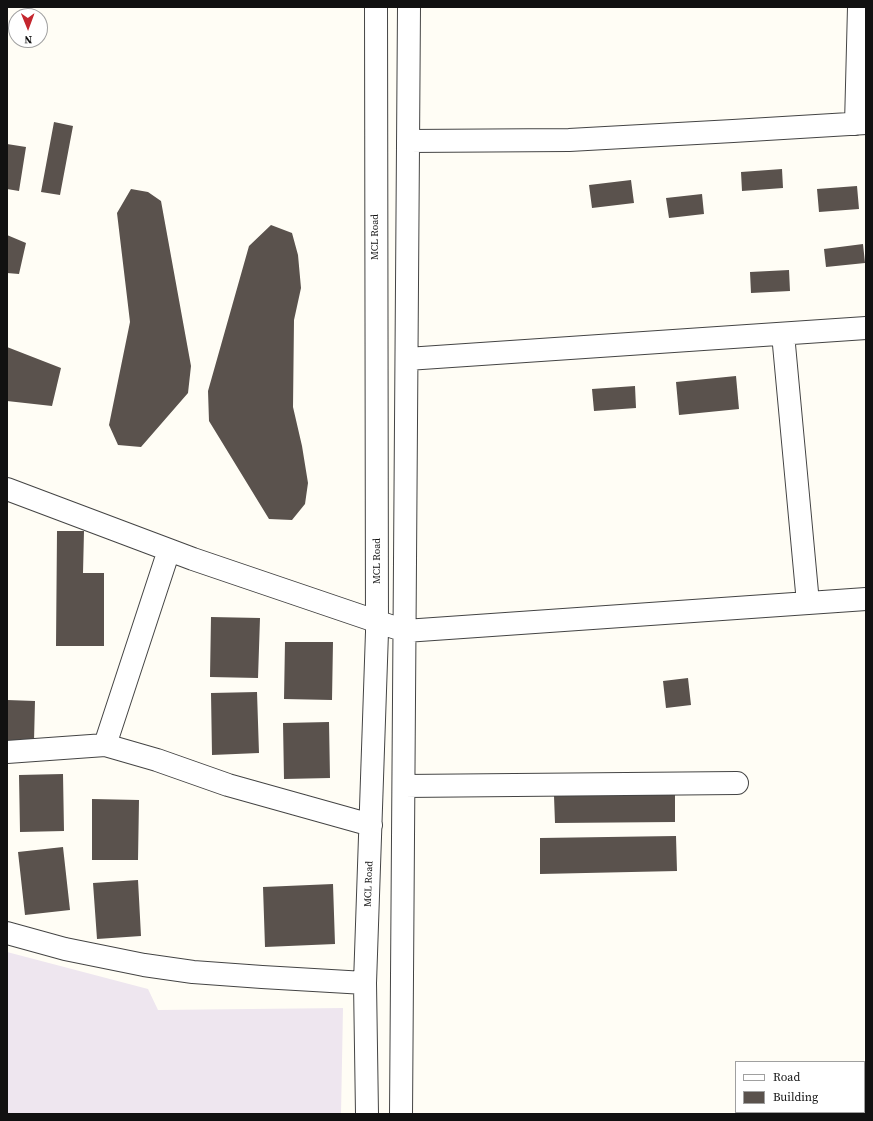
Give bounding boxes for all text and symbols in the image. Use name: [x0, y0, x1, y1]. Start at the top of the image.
north arrow: [8, 8, 48, 48]
text: N: [24, 32, 32, 47]
street label: MCL Road: [369, 214, 381, 260]
street label: MCL Road: [371, 538, 383, 584]
street label: MCL Road: [362, 861, 376, 907]
legend: [735, 1061, 865, 1113]
text: Road: [773, 1069, 800, 1085]
text: Building: [773, 1089, 818, 1105]

